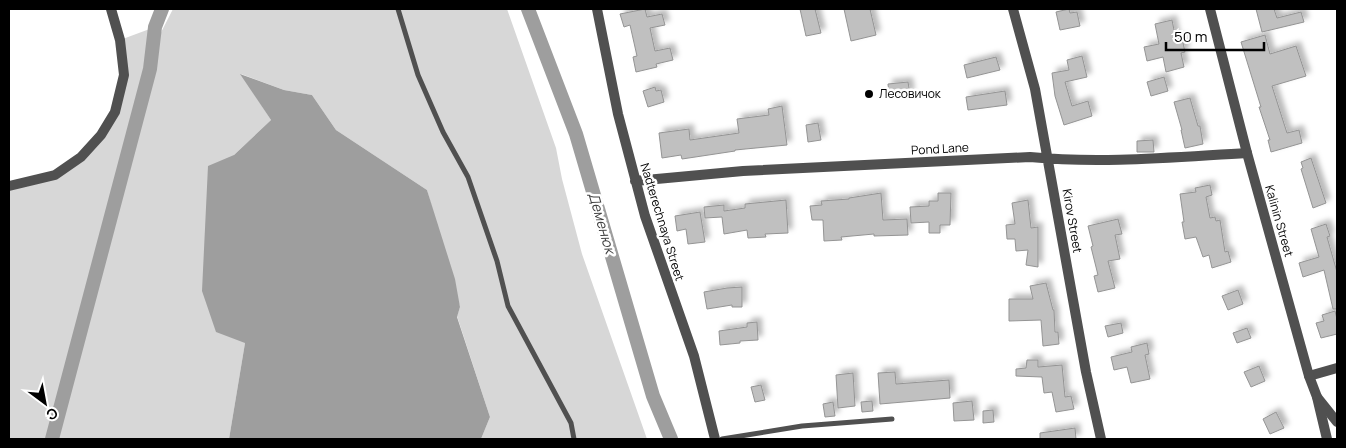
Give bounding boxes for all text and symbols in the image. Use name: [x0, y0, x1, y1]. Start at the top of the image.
scale bar: [1166, 20, 1264, 52]
text: 50 m: [1174, 26, 1208, 47]
place label: Лесовичок: [879, 85, 942, 102]
marker: Лесовичок: [863, 88, 875, 100]
street label: Pond Lane: [911, 138, 969, 159]
street label: Nadterechnaya Street: [636, 161, 689, 283]
street label: Kalinin Street: [1261, 183, 1298, 259]
street label: Kirov Street: [1059, 188, 1087, 254]
water label: Деменюк: [585, 190, 621, 257]
north arrow: [20, 378, 70, 428]
text: С: [43, 404, 62, 425]

